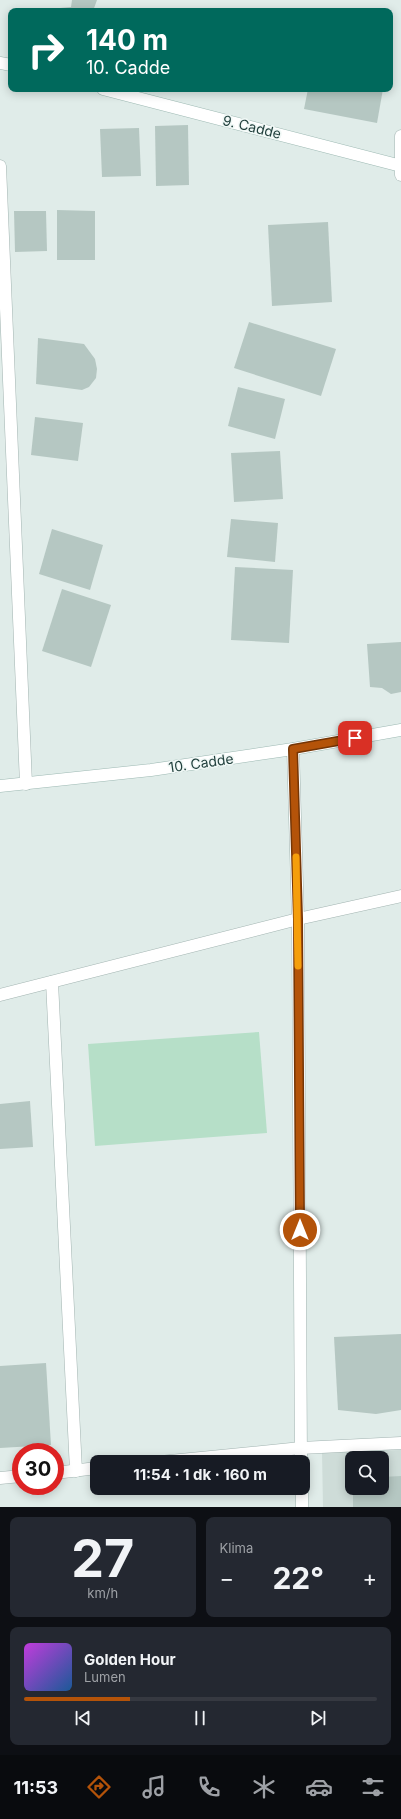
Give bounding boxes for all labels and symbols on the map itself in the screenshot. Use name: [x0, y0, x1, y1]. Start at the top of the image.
street label: 9. Cadde: [221, 111, 283, 142]
pin: [338, 721, 372, 755]
street label: 10. Cadde: [167, 750, 235, 775]
position arrow: [279, 1209, 321, 1251]
speed limit sign: 30: [12, 1443, 64, 1495]

